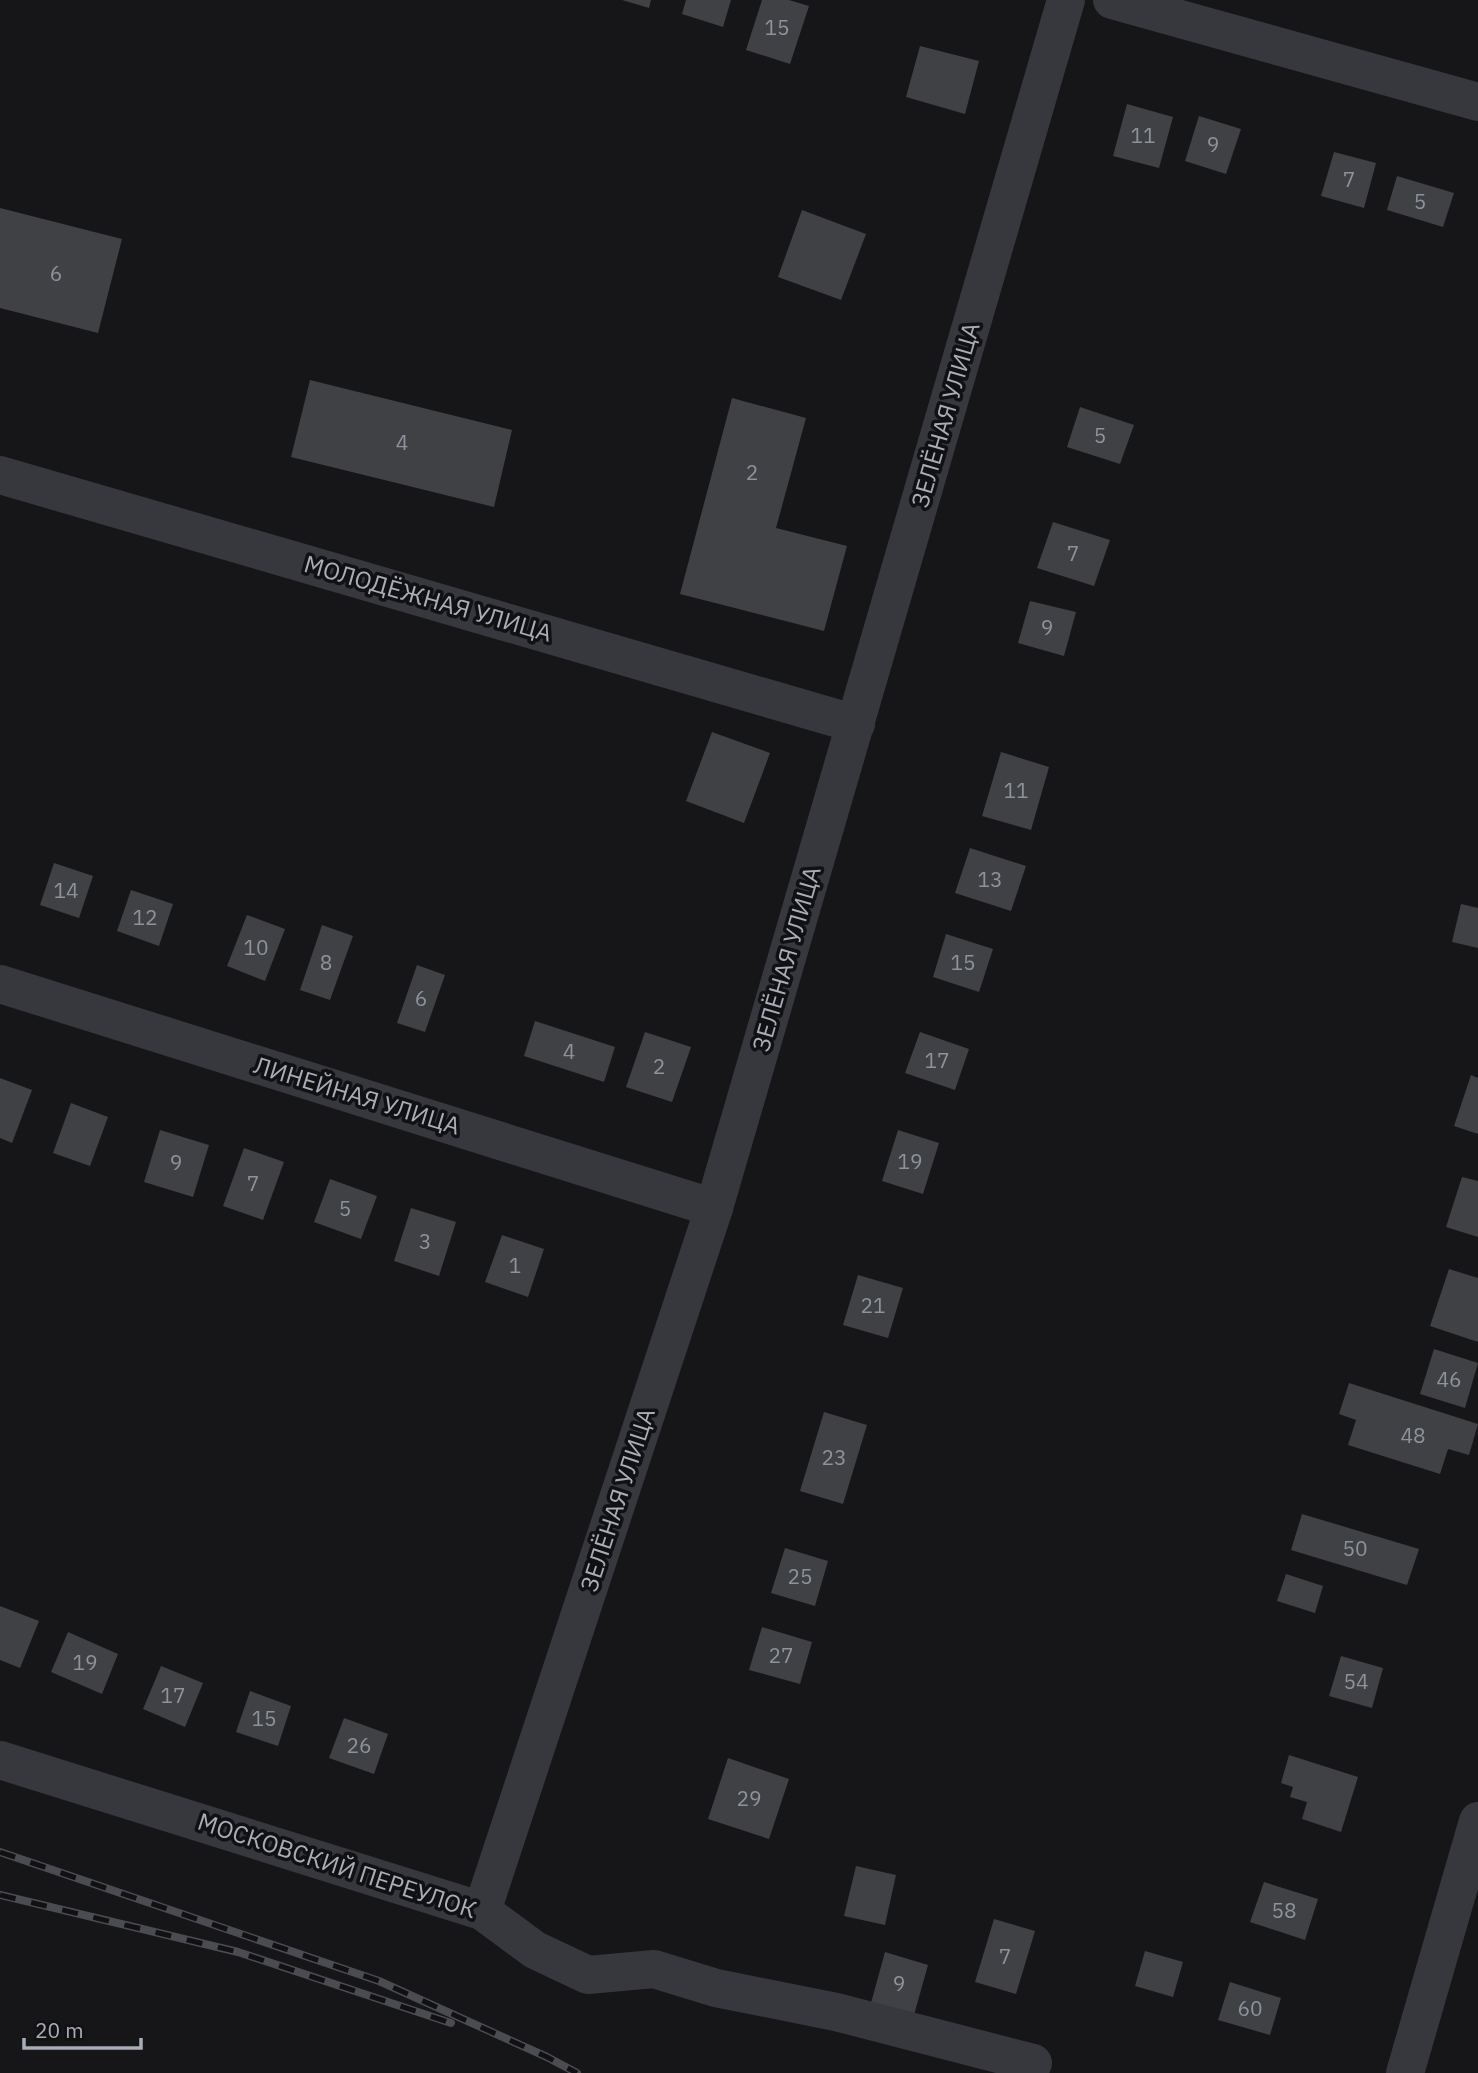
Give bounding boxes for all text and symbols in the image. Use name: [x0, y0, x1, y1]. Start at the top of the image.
house number: 15: [764, 13, 790, 41]
house number: 11: [1130, 121, 1156, 149]
house number: 9: [1207, 130, 1219, 158]
house number: 7: [1343, 165, 1355, 193]
house number: 5: [1414, 187, 1426, 215]
house number: 6: [50, 259, 62, 287]
street label: ЗЕЛЁНАЯ УЛИЦА: [903, 318, 987, 511]
house number: 5: [1094, 421, 1106, 449]
house number: 4: [396, 428, 408, 456]
house number: 2: [746, 458, 758, 486]
house number: 7: [1067, 539, 1079, 567]
street label: МОЛОДЁЖНАЯ УЛИЦА: [301, 547, 556, 649]
house number: 9: [1041, 613, 1053, 641]
house number: 11: [1003, 776, 1029, 804]
street label: ЗЕЛЁНАЯ УЛИЦА: [744, 862, 828, 1055]
house number: 13: [977, 865, 1003, 893]
house number: 14: [53, 876, 79, 904]
house number: 12: [132, 903, 158, 931]
house number: 10: [243, 933, 269, 961]
house number: 8: [320, 948, 332, 976]
house number: 15: [950, 948, 976, 976]
house number: 6: [415, 984, 427, 1012]
house number: 4: [563, 1037, 575, 1065]
house number: 17: [924, 1046, 950, 1074]
street label: ЛИНЕЙНАЯ УЛИЦА: [250, 1048, 464, 1142]
house number: 2: [653, 1052, 665, 1080]
house number: 19: [897, 1147, 923, 1175]
house number: 9: [170, 1148, 182, 1176]
house number: 7: [247, 1169, 259, 1197]
house number: 5: [339, 1194, 351, 1222]
house number: 3: [419, 1227, 431, 1255]
house number: 1: [509, 1251, 521, 1279]
house number: 21: [860, 1291, 886, 1319]
house number: 46: [1436, 1365, 1462, 1393]
street label: ЗЕЛЁНАЯ УЛИЦА: [572, 1404, 662, 1596]
house number: 48: [1400, 1421, 1426, 1449]
house number: 23: [821, 1443, 847, 1471]
house number: 50: [1342, 1534, 1368, 1562]
house number: 25: [787, 1562, 813, 1590]
house number: 27: [768, 1641, 794, 1669]
house number: 19: [72, 1648, 98, 1676]
house number: 54: [1343, 1667, 1369, 1695]
house number: 17: [160, 1681, 186, 1709]
house number: 15: [251, 1704, 277, 1732]
house number: 26: [346, 1731, 372, 1759]
house number: 29: [736, 1784, 762, 1812]
street label: МОСКОВСКИЙ ПЕРЕУЛОК: [194, 1805, 481, 1925]
house number: 58: [1271, 1896, 1297, 1924]
house number: 7: [999, 1942, 1011, 1970]
house number: 9: [893, 1969, 905, 1997]
house number: 60: [1237, 1994, 1263, 2022]
scale bar: [24, 2007, 142, 2050]
text: 20 m: [35, 2016, 84, 2044]

